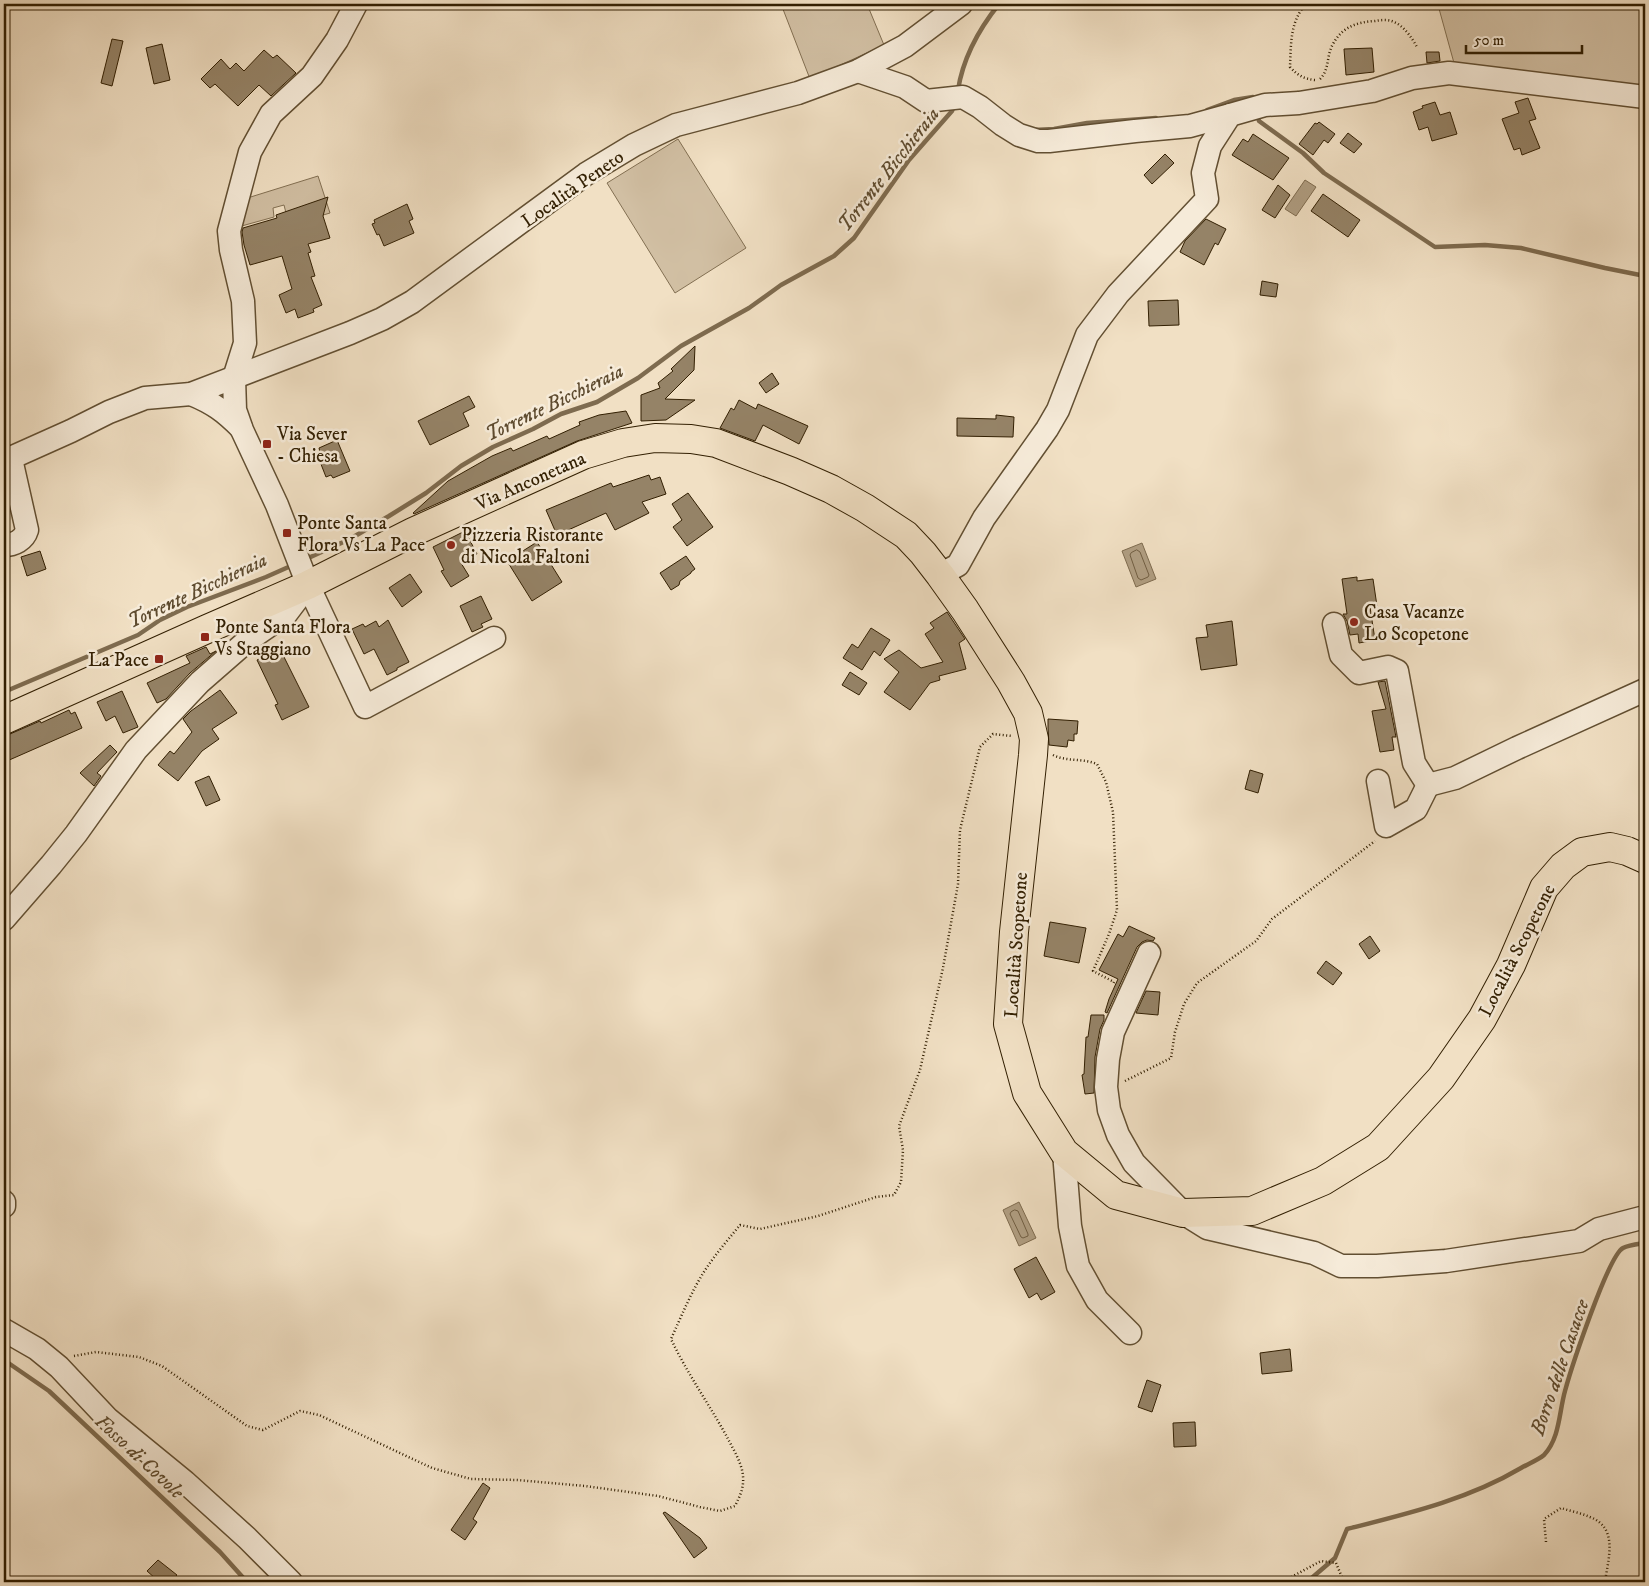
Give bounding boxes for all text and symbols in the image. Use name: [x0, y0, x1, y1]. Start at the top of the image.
scale bar: [1466, 22, 1583, 54]
text: 50 m: [1474, 31, 1504, 50]
water label: Torrente Bicchieraia: [833, 103, 945, 237]
street label: Località Peneto: [517, 145, 628, 233]
water label: Torrente Bicchieraia: [481, 359, 628, 448]
place label: Via Sever - Chiesa: [276, 423, 347, 468]
marker: Via Sever - Chiesa: [261, 438, 273, 450]
street label: Via Anconetana: [471, 447, 589, 516]
place label: Ponte Santa Flora Vs La Pace: [297, 512, 425, 557]
place label: Pizzeria Ristorante di Nicola Faltoni: [461, 524, 604, 569]
marker: Ponte Santa Flora Vs La Pace: [281, 527, 293, 539]
marker: Pizzeria Ristorante di Nicola Faltoni: [445, 539, 457, 551]
water label: Torrente Bicchieraia: [124, 548, 271, 635]
place label: Casa Vacanze Lo Scopetone: [1364, 601, 1469, 646]
place label: Ponte Santa Flora Vs Staggiano: [214, 616, 350, 661]
marker: Casa Vacanze Lo Scopetone: [1348, 616, 1360, 628]
marker: Ponte Santa Flora Vs Staggiano: [199, 631, 211, 643]
place label: La Pace: [88, 649, 149, 672]
marker: La Pace: [153, 653, 165, 665]
street label: Località Scopetone: [1000, 871, 1033, 1019]
street label: Località Scopetone: [1474, 880, 1561, 1021]
water label: Borro delle Casacce: [1525, 1295, 1596, 1439]
water label: Fosso di Covole: [89, 1410, 190, 1505]

